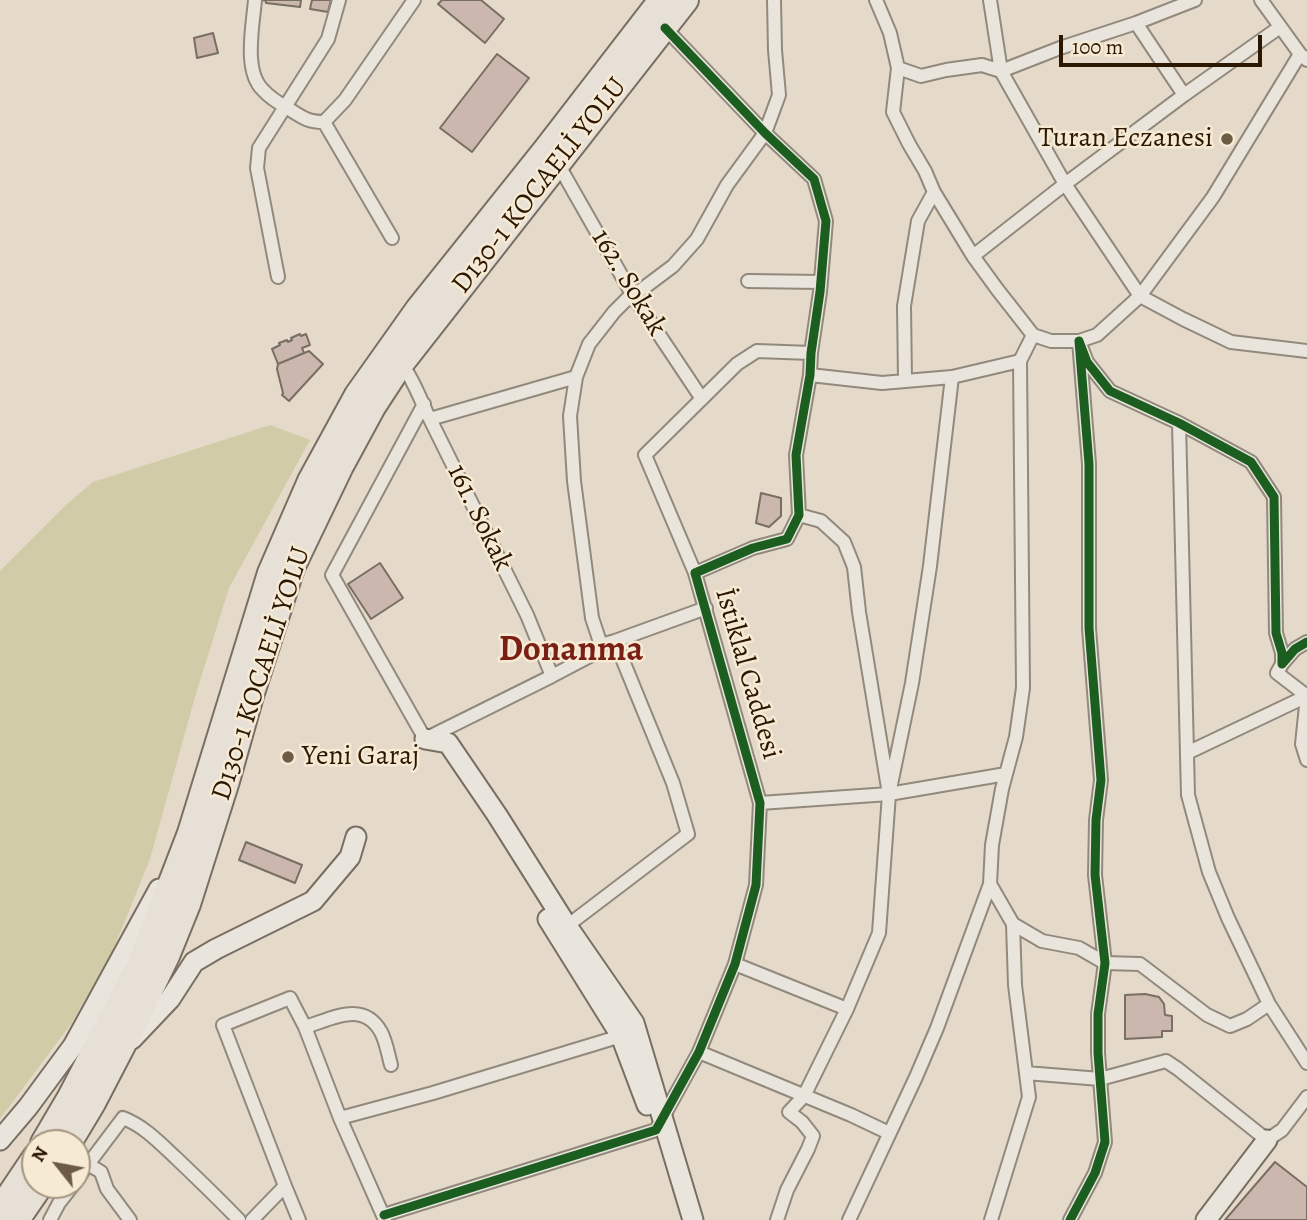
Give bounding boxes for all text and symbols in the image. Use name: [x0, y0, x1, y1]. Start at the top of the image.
scale bar: [1062, 21, 1265, 65]
text: 100 m: [1072, 33, 1123, 61]
street label: D130-1 KOCAELİ YOLU: [445, 71, 635, 301]
place label: Turan Eczanesi: [1038, 122, 1213, 156]
marker: Turan Eczanesi: [1219, 131, 1235, 147]
street label: 162. Sokak: [583, 224, 673, 342]
street label: 161. Sokak: [439, 459, 519, 577]
street label: D130-1 KOCAELİ YOLU: [205, 543, 319, 805]
street label: İstiklal Caddesi: [707, 585, 787, 763]
district label: Donanma: [499, 630, 643, 672]
place label: Yeni Garaj: [302, 740, 419, 774]
marker: Yeni Garaj: [280, 749, 296, 765]
north arrow: [21, 1129, 91, 1199]
text: N: [25, 1142, 54, 1167]

